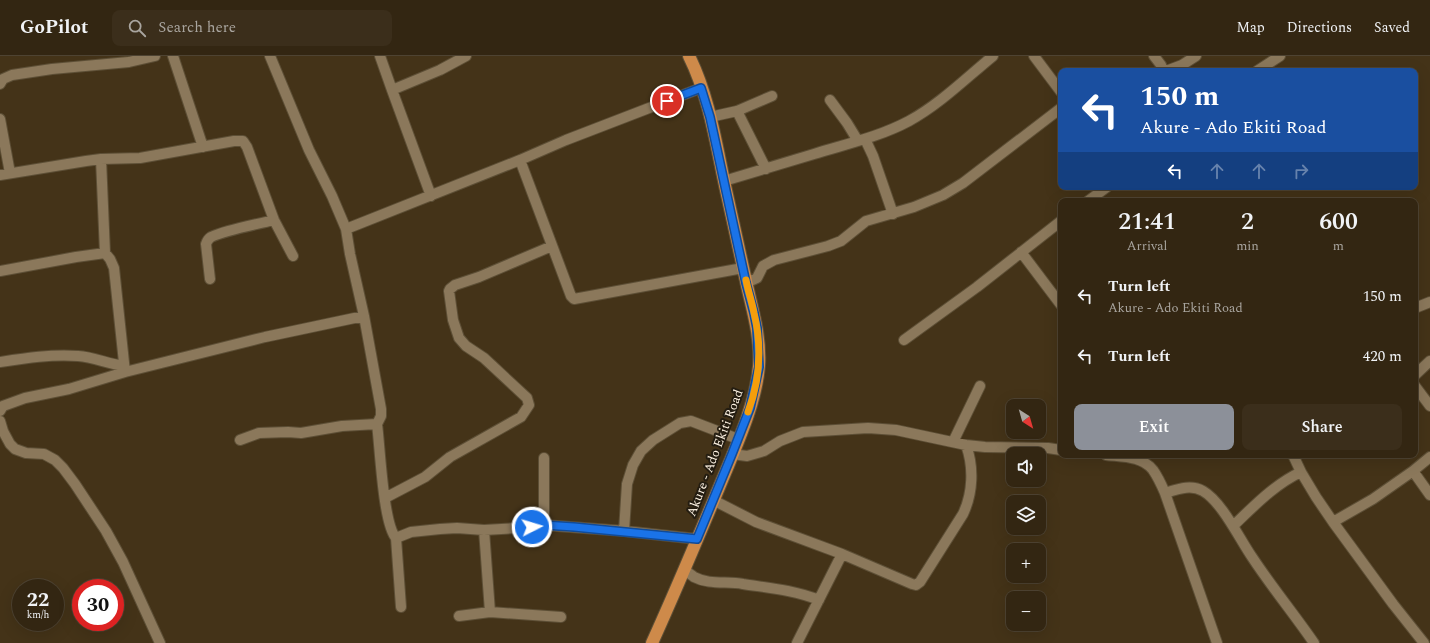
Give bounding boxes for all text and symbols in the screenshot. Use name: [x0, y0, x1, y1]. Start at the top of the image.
search box: [112, 10, 392, 46]
text: GoPilot: [20, 13, 88, 42]
text: Search here: [158, 16, 236, 39]
icon: search: [126, 17, 148, 39]
text: Map: [1237, 17, 1265, 38]
text: Directions: [1287, 17, 1352, 38]
text: Saved: [1374, 17, 1410, 38]
text: 150 m: [1140, 75, 1219, 118]
pin: [650, 84, 684, 118]
icon: left: [1074, 84, 1126, 136]
icon: arrive: [656, 90, 678, 112]
text: Akure - Ado Ekiti Road: [1140, 114, 1326, 141]
icon: left: [1164, 160, 1186, 182]
icon: ahead: [1206, 160, 1228, 182]
icon: ahead: [1248, 160, 1270, 182]
icon: right: [1290, 160, 1312, 182]
text: 21:41: [1118, 204, 1176, 240]
text: 2: [1241, 204, 1254, 240]
text: 600: [1319, 204, 1358, 240]
text: Arrival: [1127, 236, 1167, 256]
text: min: [1236, 236, 1259, 256]
text: m: [1333, 236, 1344, 256]
text: Turn left: [1108, 275, 1170, 298]
icon: left: [1074, 285, 1096, 307]
text: 150 m: [1363, 285, 1402, 308]
text: Akure - Ado Ekiti Road: [1108, 298, 1243, 318]
icon: left: [1074, 345, 1096, 367]
text: Turn left: [1108, 345, 1170, 368]
text: 420 m: [1363, 345, 1402, 368]
street label: Akure - Ado Ekiti Road: [682, 387, 748, 519]
north arrow: [1006, 399, 1046, 439]
map controls: [1006, 399, 1046, 631]
button: Exit: [1074, 404, 1234, 450]
button: Share: [1242, 404, 1402, 450]
button: sound: [1006, 447, 1046, 487]
button: layers: [1006, 495, 1046, 535]
position arrow: [511, 506, 553, 548]
button: +: [1006, 543, 1046, 583]
speed limit sign: 30: [72, 579, 124, 631]
text: 22: [27, 585, 49, 615]
button: −: [1006, 591, 1046, 631]
text: km/h: [27, 607, 49, 623]

